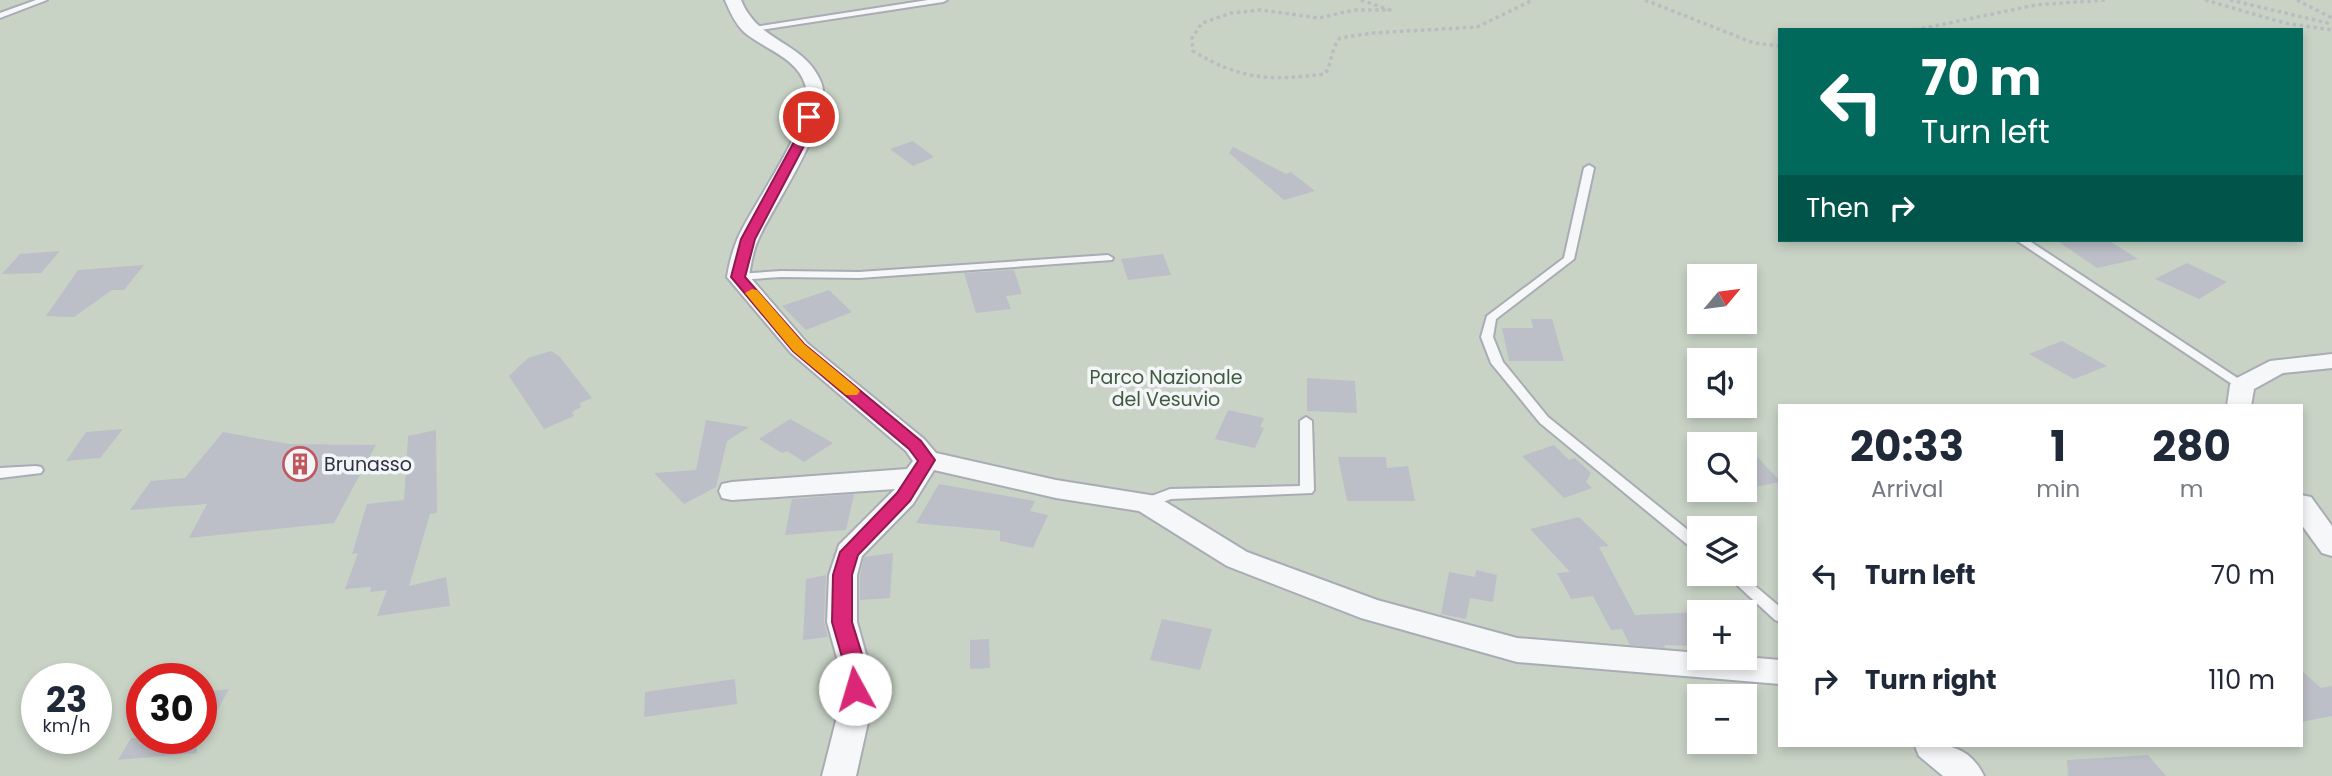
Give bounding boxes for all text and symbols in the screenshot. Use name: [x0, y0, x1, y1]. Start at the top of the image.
text: 70 m: [1921, 44, 2041, 112]
icon: left: [1806, 56, 1897, 147]
pin: [779, 87, 839, 147]
icon: arrive: [790, 98, 828, 136]
text: Turn left: [1921, 109, 2050, 154]
icon: right: [1883, 189, 1921, 227]
text: Then: [1806, 190, 1869, 226]
north arrow: [1687, 264, 1757, 334]
map controls: [1687, 264, 1757, 754]
button: sound: [1687, 348, 1757, 418]
park label: Parco Nazionale del Vesuvio: [1090, 364, 1242, 413]
text: 20:33: [1850, 417, 1964, 476]
text: 1: [2050, 417, 2066, 476]
text: 280: [2152, 417, 2231, 476]
button: search: [1687, 432, 1757, 502]
building icon: Brunasso: [281, 445, 319, 483]
place label: Brunasso: [324, 451, 412, 478]
text: Arrival: [1871, 473, 1943, 505]
text: min: [2036, 473, 2080, 505]
text: m: [2180, 473, 2203, 505]
button: layers: [1687, 516, 1757, 586]
icon: left: [1806, 557, 1844, 595]
text: Turn left: [1865, 557, 1976, 593]
text: 70 m: [2211, 557, 2275, 593]
button: +: [1687, 600, 1757, 670]
position arrow: [818, 652, 892, 726]
icon: right: [1806, 662, 1844, 700]
text: Turn right: [1865, 662, 1997, 698]
text: 110 m: [2208, 662, 2275, 698]
speed limit sign: 30: [126, 663, 217, 754]
text: 23: [46, 675, 87, 724]
button: −: [1687, 684, 1757, 754]
text: km/h: [43, 713, 90, 738]

